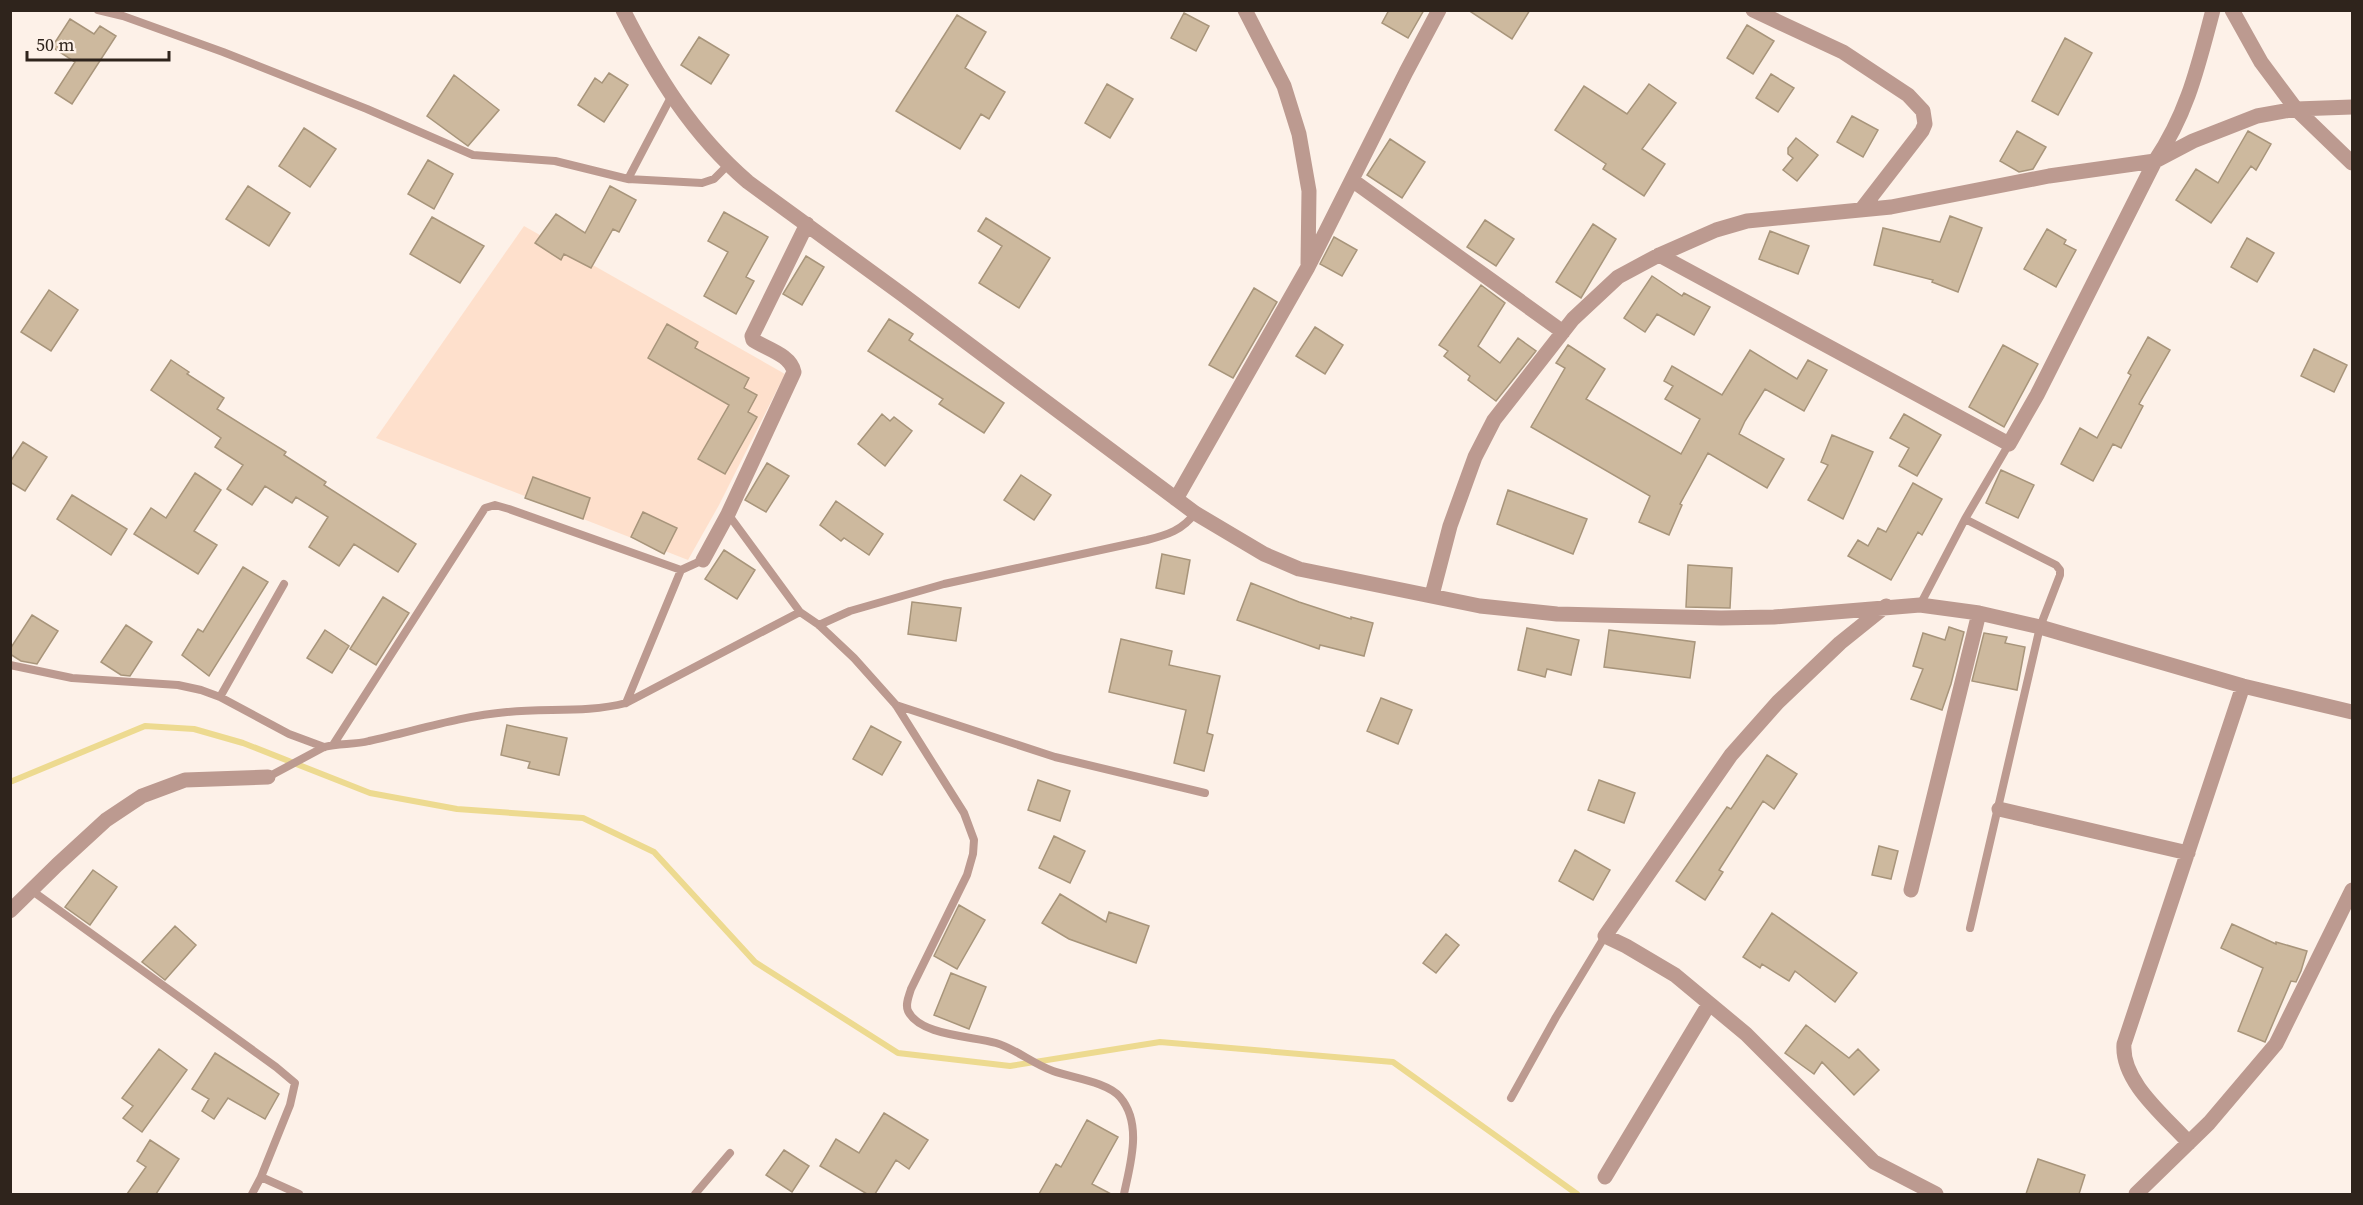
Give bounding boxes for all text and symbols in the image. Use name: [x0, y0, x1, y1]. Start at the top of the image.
scale bar: [27, 24, 170, 62]
text: 50 m: [36, 32, 74, 57]

